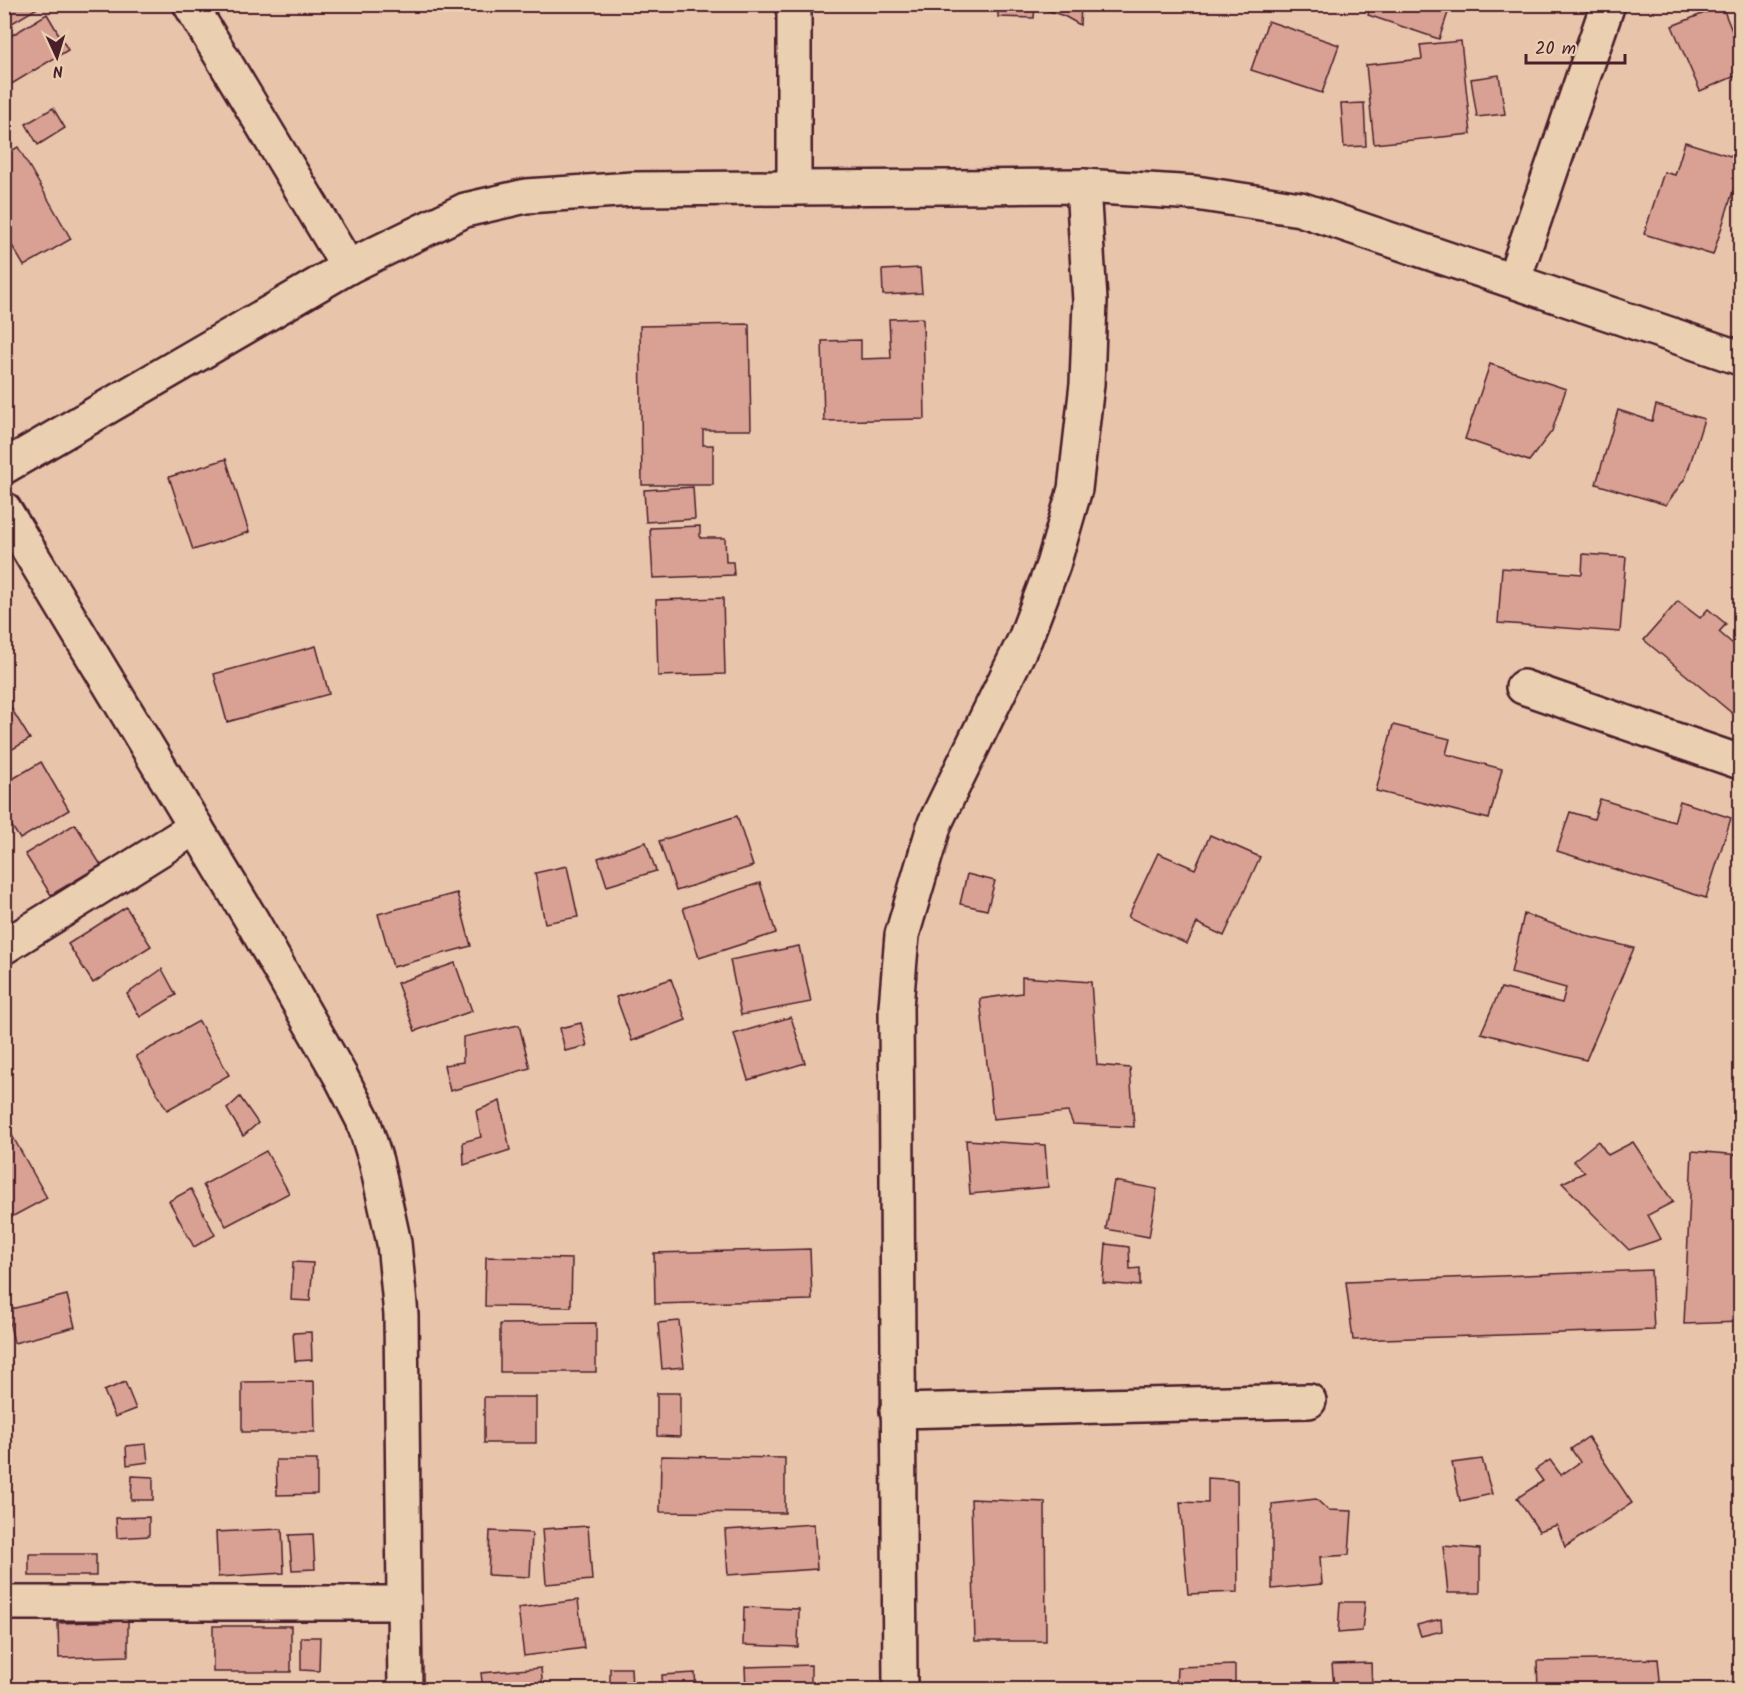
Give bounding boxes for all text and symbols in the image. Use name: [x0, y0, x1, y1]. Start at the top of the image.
north arrow: [27, 27, 87, 87]
scale bar: [1526, 27, 1625, 65]
text: 20 m: [1535, 35, 1576, 64]
text: N: [52, 58, 64, 83]

